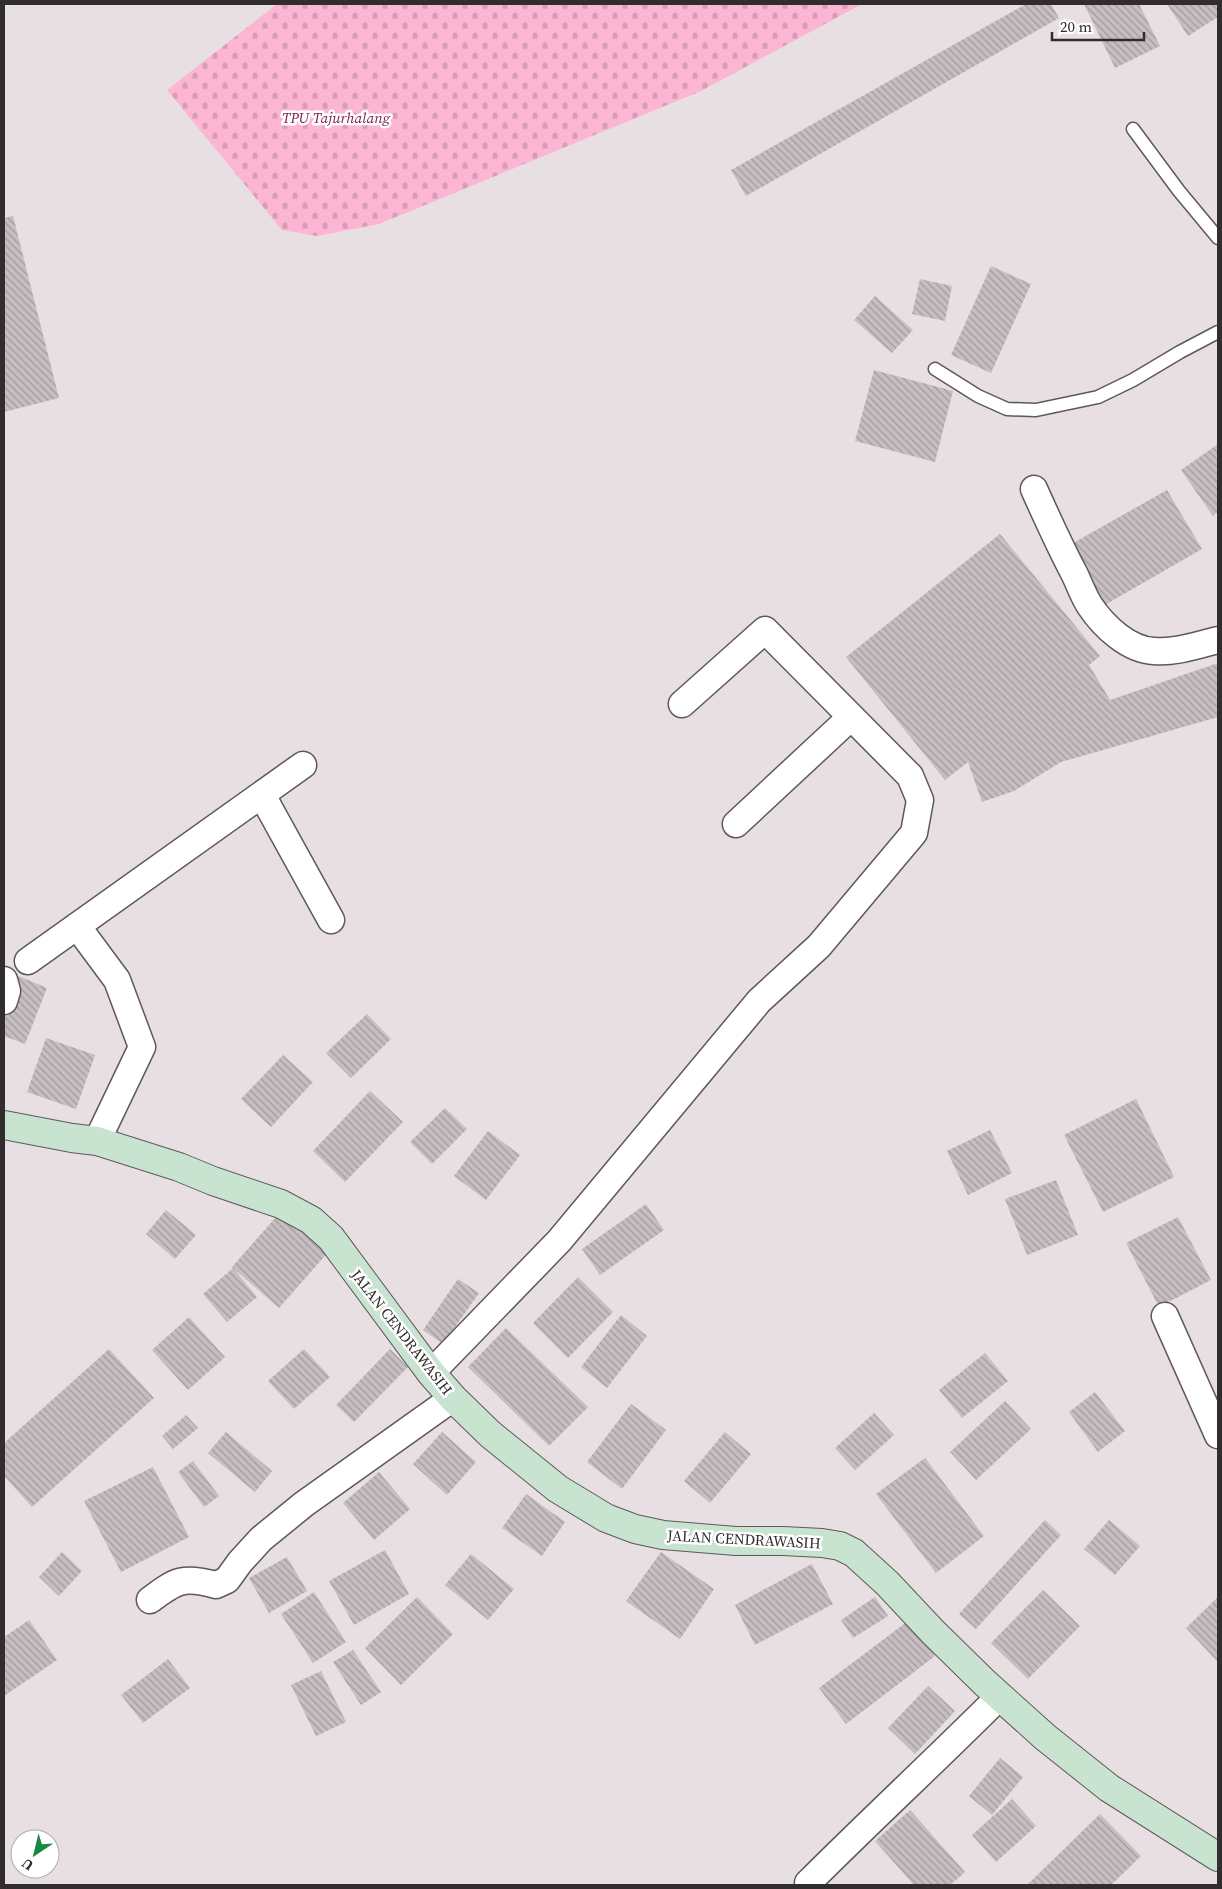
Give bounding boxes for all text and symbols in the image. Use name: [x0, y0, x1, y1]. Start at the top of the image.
scale bar: [1052, 10, 1144, 42]
text: 20 m: [1060, 16, 1092, 37]
park label: TPU Tajurhalang: [282, 107, 391, 128]
street label: JALAN CENDRAWASIH: [346, 1264, 458, 1399]
street label: JALAN CENDRAWASIH: [666, 1524, 821, 1554]
north arrow: [10, 1829, 60, 1879]
text: U: [18, 1854, 37, 1876]

